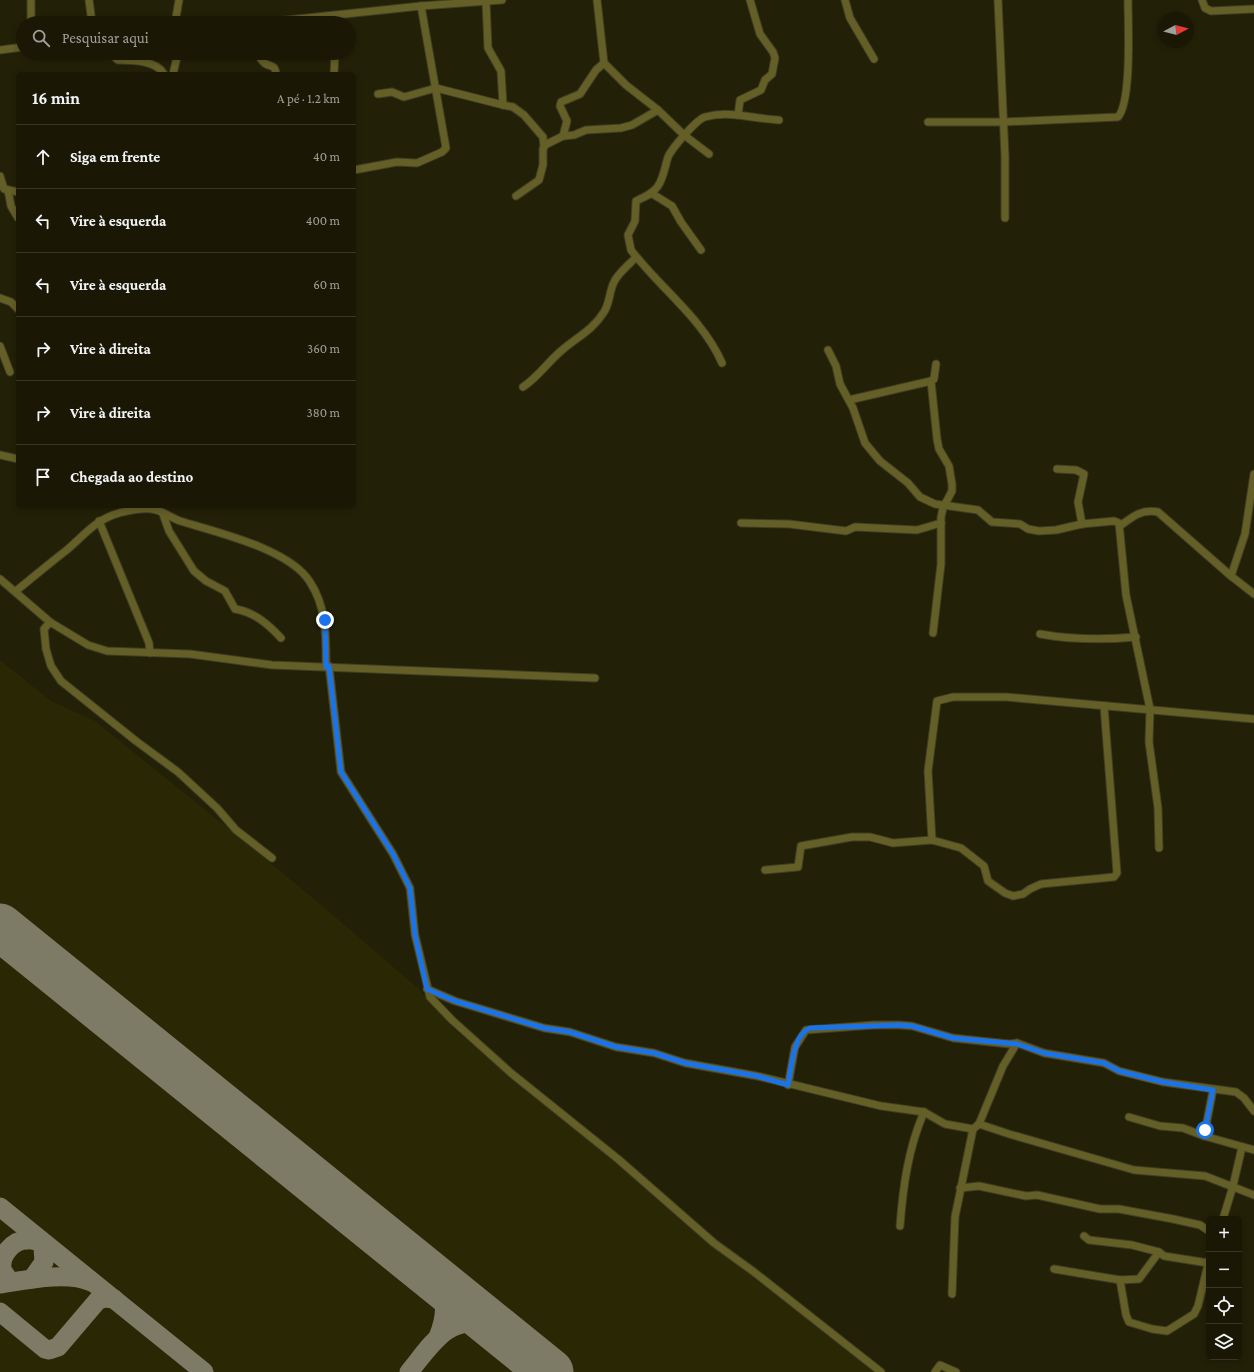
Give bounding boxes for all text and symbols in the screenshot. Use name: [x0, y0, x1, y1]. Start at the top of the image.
north arrow: [1158, 12, 1194, 48]
search box: [16, 16, 356, 60]
icon: search: [30, 27, 52, 49]
text: Pesquisar aqui: [62, 30, 149, 46]
text: 16 min: [32, 89, 80, 108]
text: A pé · 1.2 km: [277, 91, 340, 106]
icon: ahead: [32, 146, 54, 168]
text: Siga em frente: [70, 149, 160, 165]
text: 40 m: [313, 149, 340, 164]
icon: left: [32, 210, 54, 232]
text: Vire à esquerda: [70, 213, 166, 229]
text: 400 m: [306, 213, 340, 228]
icon: left: [32, 274, 54, 296]
text: Vire à esquerda: [70, 277, 166, 293]
text: 60 m: [313, 277, 340, 292]
icon: right: [32, 338, 54, 360]
text: Vire à direita: [70, 341, 151, 357]
text: 360 m: [307, 341, 340, 356]
icon: right: [32, 402, 54, 424]
text: Vire à direita: [70, 405, 151, 421]
text: 380 m: [307, 405, 340, 420]
icon: arrive: [32, 466, 54, 488]
text: Chegada ao destino: [70, 469, 193, 485]
route end: [316, 611, 334, 629]
route start: [1196, 1121, 1214, 1139]
map controls: [1206, 1216, 1242, 1360]
button: +: [1206, 1216, 1242, 1252]
button: −: [1206, 1252, 1242, 1288]
button: locate: [1206, 1288, 1242, 1324]
button: layers: [1206, 1324, 1242, 1360]

